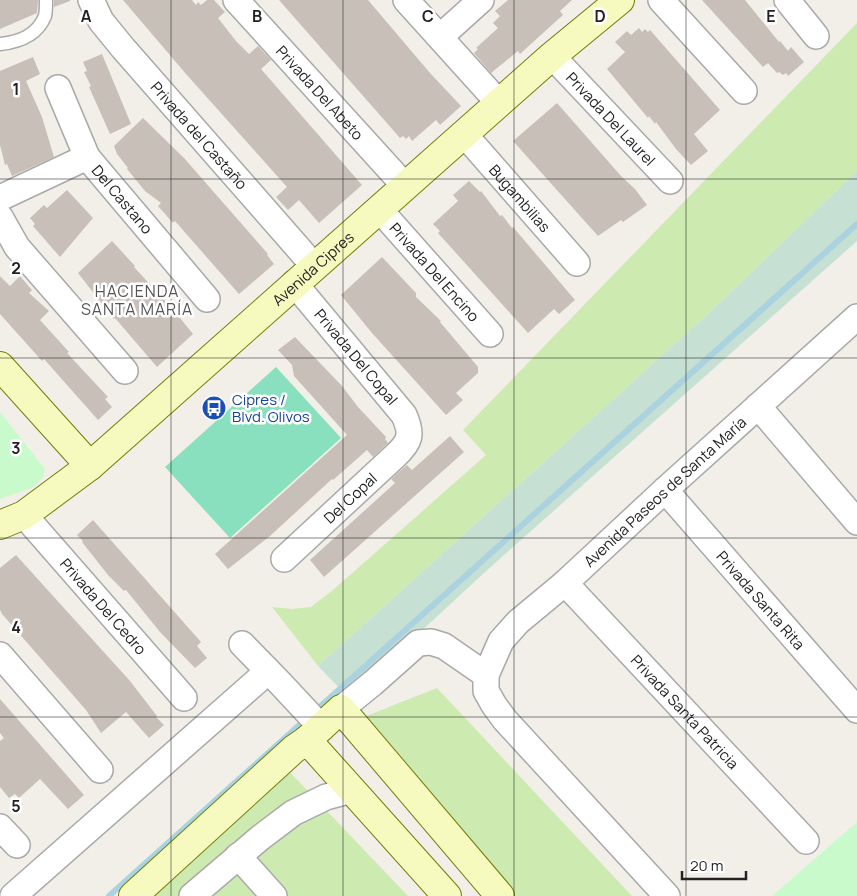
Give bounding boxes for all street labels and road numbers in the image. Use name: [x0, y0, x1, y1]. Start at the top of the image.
street label: Privada Del Abeto: [272, 41, 369, 144]
street label: Privada Del Laurel: [562, 67, 660, 170]
street label: Privada del Castaño: [146, 77, 253, 194]
street label: Del Castano: [87, 160, 158, 238]
street label: Bugambilias: [485, 160, 556, 236]
street label: Privada Del Encino: [385, 218, 485, 326]
street label: Avenida Cipres: [267, 226, 358, 310]
street label: Privada Del Copal: [310, 305, 402, 409]
street label: Avenida Paseos de Santa María: [579, 412, 750, 571]
street label: Del Copal: [319, 468, 381, 528]
street label: Privada Santa Rita: [712, 546, 810, 654]
street label: Privada Del Cedro: [56, 553, 152, 659]
street label: Privada Santa Patricia: [626, 650, 744, 773]

